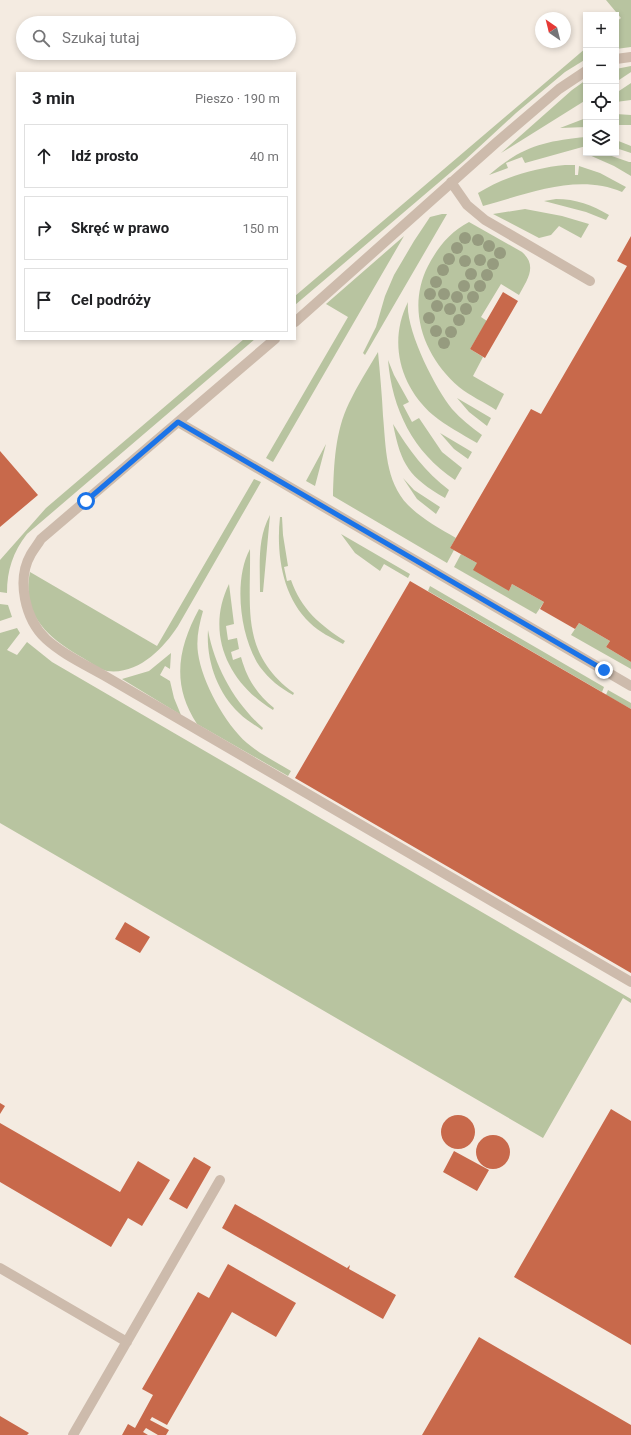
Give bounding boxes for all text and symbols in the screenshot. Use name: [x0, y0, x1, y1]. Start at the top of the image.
north arrow: [535, 12, 571, 48]
map controls: [583, 12, 619, 156]
button: +: [583, 12, 619, 48]
search box: [16, 16, 296, 60]
icon: search: [30, 27, 52, 49]
text: Szukaj tutaj: [62, 29, 140, 47]
button: −: [583, 48, 619, 84]
button: locate: [583, 84, 619, 120]
text: 3 min: [32, 88, 75, 108]
text: Pieszo · 190 m: [195, 91, 280, 106]
button: layers: [583, 120, 619, 156]
icon: ahead: [33, 145, 55, 167]
text: Idź prosto: [71, 147, 138, 165]
text: 40 m: [250, 149, 279, 164]
icon: right: [33, 217, 55, 239]
text: Skręć w prawo: [71, 219, 169, 237]
text: 150 m: [242, 221, 279, 236]
icon: arrive: [33, 289, 55, 311]
text: Cel podróży: [71, 291, 151, 309]
route start: [77, 492, 95, 510]
route end: [595, 661, 613, 679]

